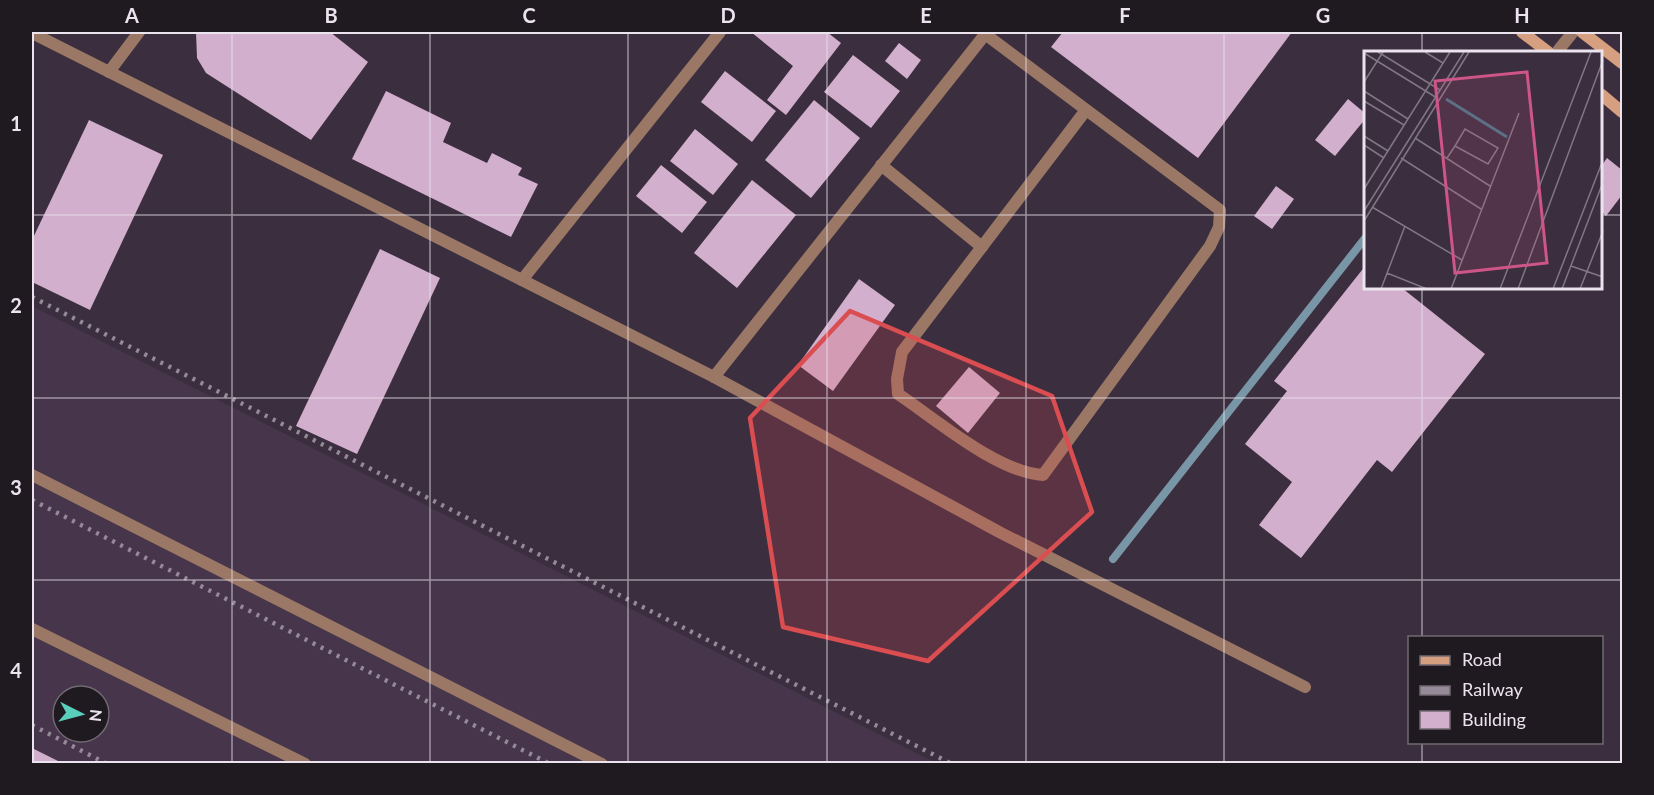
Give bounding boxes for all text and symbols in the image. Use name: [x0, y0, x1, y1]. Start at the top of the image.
text: A: [124, 3, 139, 27]
text: B: [324, 3, 338, 27]
text: C: [522, 3, 536, 27]
text: D: [720, 3, 736, 27]
text: E: [920, 3, 932, 27]
text: F: [1119, 3, 1131, 27]
text: G: [1316, 3, 1330, 27]
text: H: [1514, 3, 1530, 27]
inset map: [1364, 51, 1603, 290]
text: 1: [10, 111, 22, 135]
text: 2: [10, 293, 22, 317]
text: 3: [10, 475, 22, 499]
legend: [1408, 636, 1603, 744]
text: Road: [1462, 648, 1502, 670]
text: 4: [10, 658, 22, 682]
text: Railway: [1462, 678, 1523, 700]
north arrow: [51, 684, 111, 744]
text: N: [86, 708, 107, 723]
text: Building: [1462, 708, 1526, 730]

